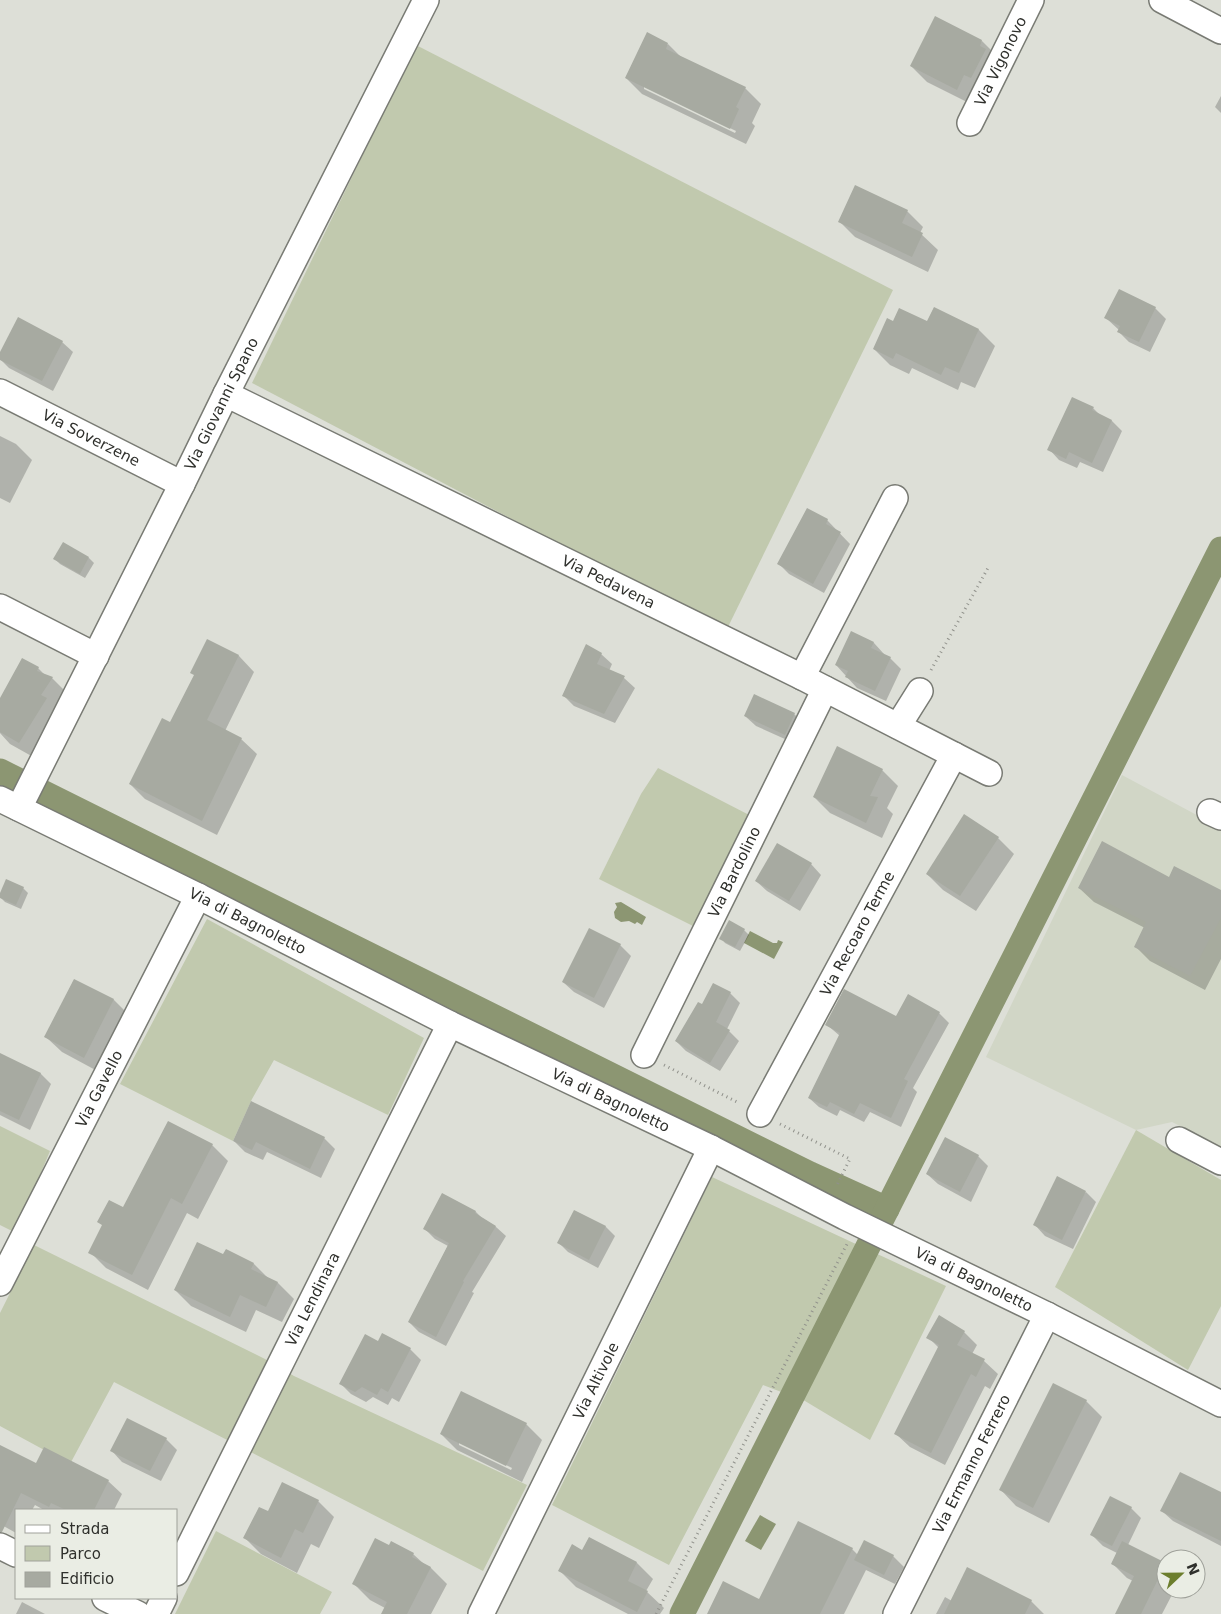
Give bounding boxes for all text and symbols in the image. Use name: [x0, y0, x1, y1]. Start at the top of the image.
street label: Via Vigonovo: [971, 13, 1030, 109]
street label: Via Giovanni Spano: [181, 334, 262, 473]
street label: Via Soverzene: [39, 406, 143, 470]
street label: Via Pedavena: [559, 551, 658, 612]
street label: Via Bardolino: [704, 824, 765, 921]
street label: Via Recoaro Terme: [816, 868, 898, 999]
street label: Via di Bagnoletto: [186, 884, 309, 958]
street label: Via Gavello: [72, 1047, 127, 1131]
street label: Via di Bagnoletto: [549, 1065, 673, 1136]
street label: Via di Bagnoletto: [912, 1243, 1036, 1316]
street label: Via Lendinara: [282, 1249, 344, 1349]
street label: Via Altivole: [569, 1339, 623, 1423]
street label: Via Ermanno Ferrero: [929, 1392, 1014, 1537]
legend: [15, 1509, 178, 1599]
text: Strada: [60, 1520, 109, 1538]
text: Parco: [60, 1545, 101, 1563]
north arrow: [1156, 1549, 1206, 1599]
text: N: [1183, 1561, 1203, 1578]
text: Edificio: [60, 1570, 114, 1588]

